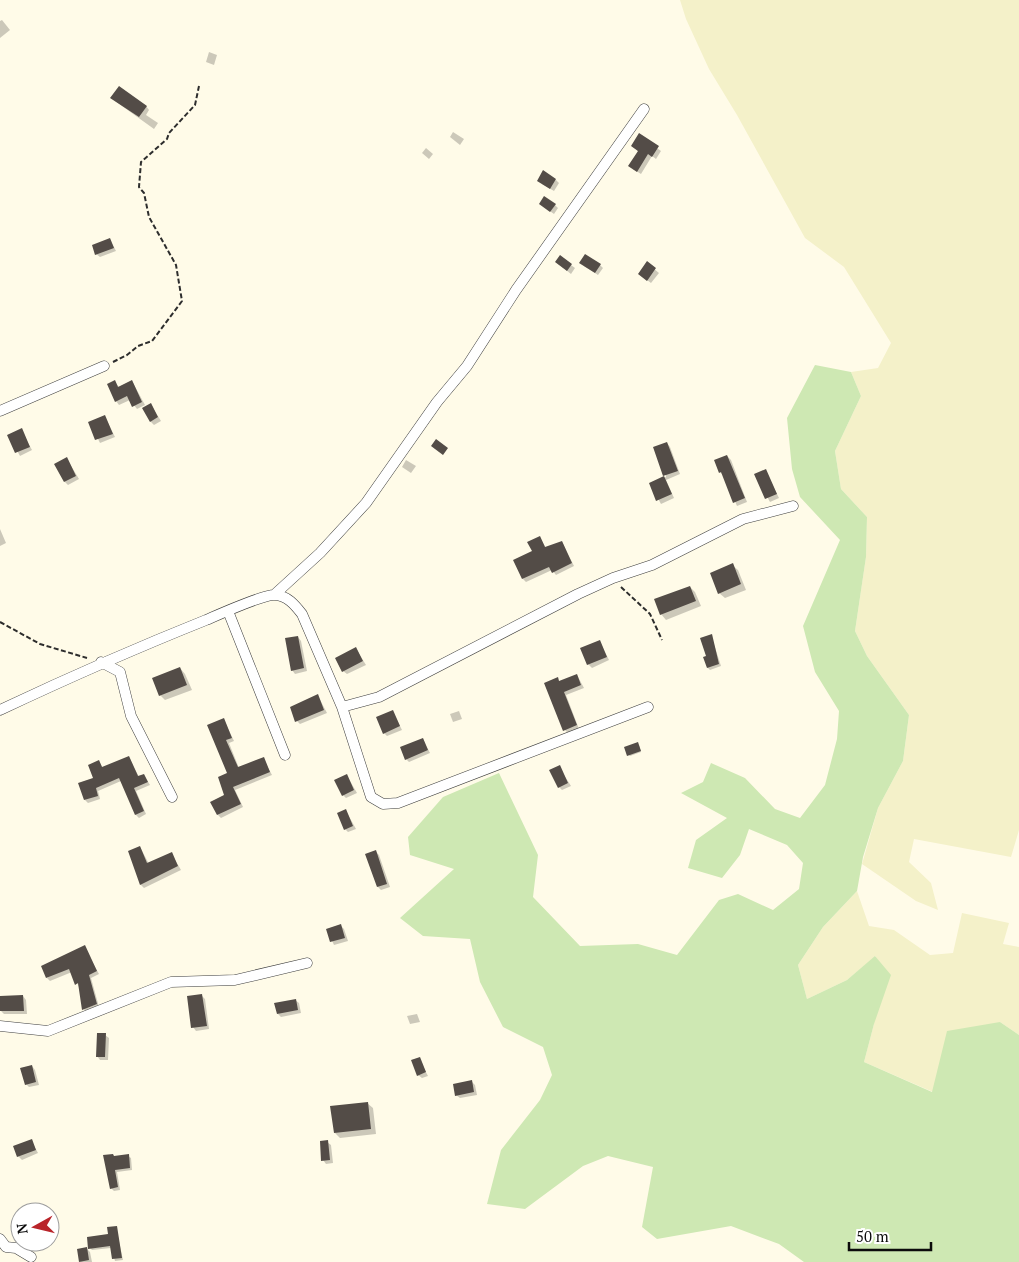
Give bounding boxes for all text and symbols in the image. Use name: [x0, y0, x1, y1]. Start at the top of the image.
north arrow: [10, 1202, 60, 1252]
scale bar: [849, 1220, 932, 1252]
text: N: [11, 1222, 32, 1235]
text: 50 m: [856, 1226, 889, 1246]

